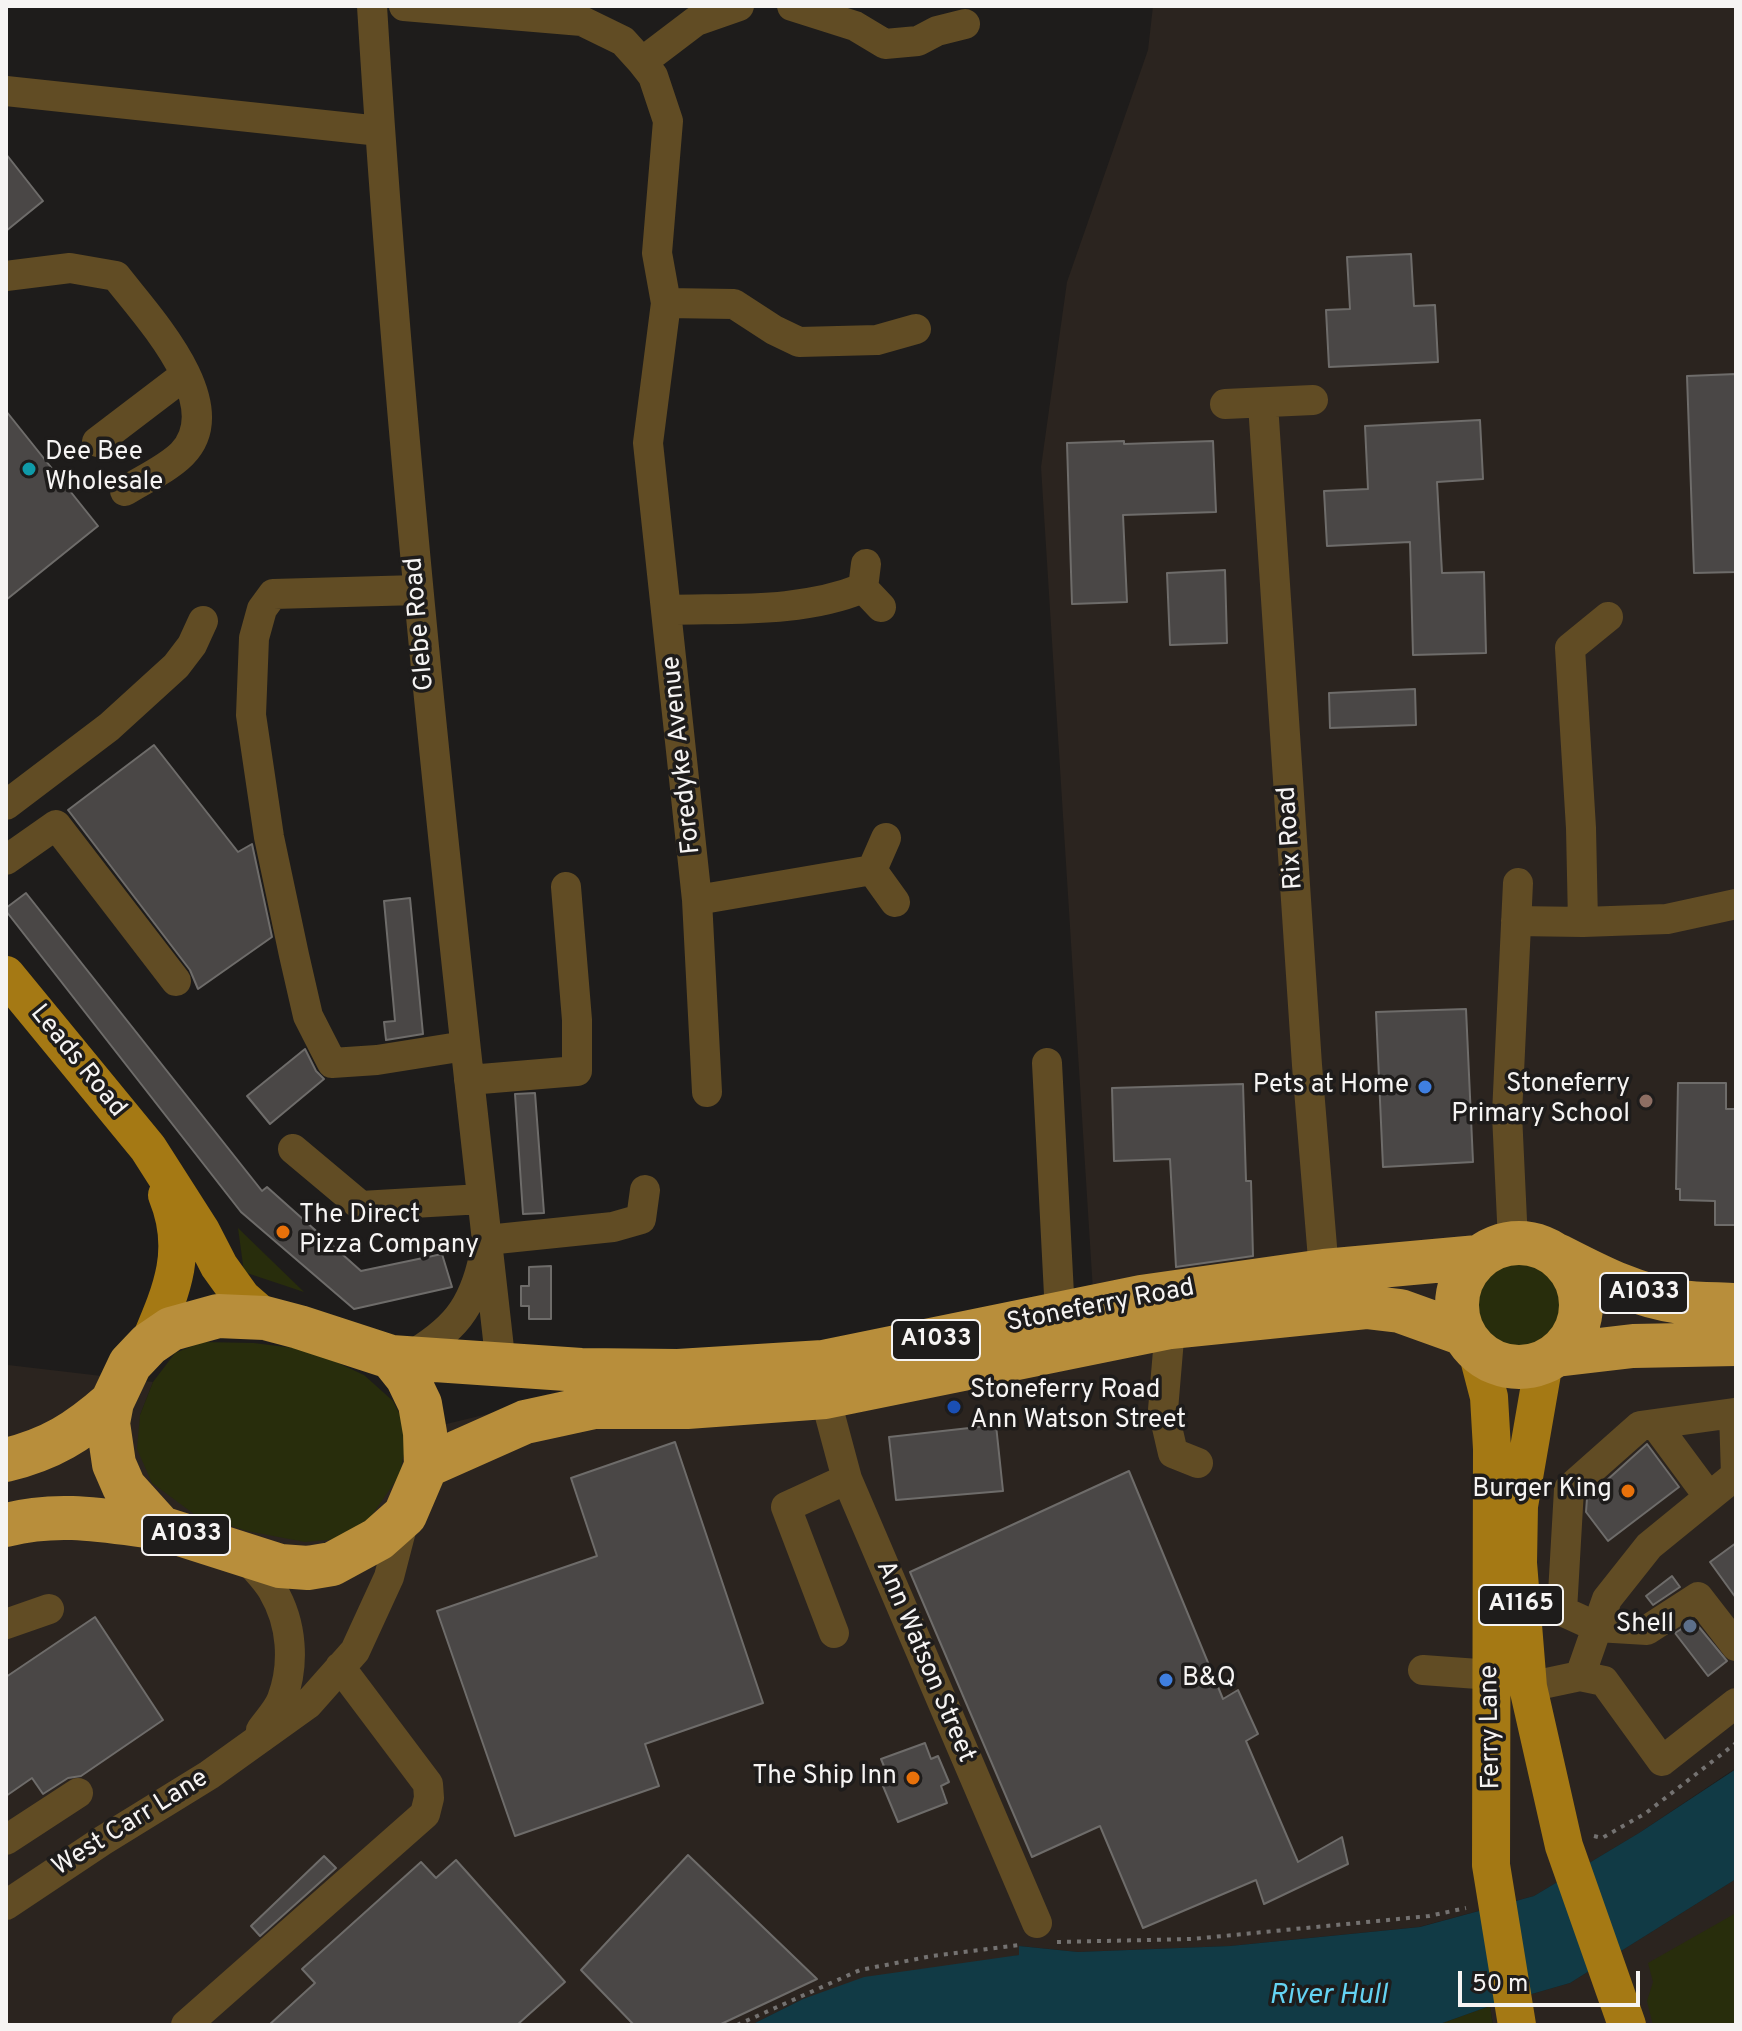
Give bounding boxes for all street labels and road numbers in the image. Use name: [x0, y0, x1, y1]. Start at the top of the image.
street label: Glebe Road: [400, 556, 442, 692]
street label: Foredyke Avenue: [657, 654, 709, 856]
street label: Rix Road: [1273, 785, 1311, 891]
street label: Leads Road: [22, 1000, 132, 1124]
road number: A1033: [1600, 1273, 1688, 1313]
street label: Stoneferry Road: [1005, 1274, 1197, 1340]
road number: A1033: [892, 1320, 980, 1360]
road number: A1033: [142, 1515, 230, 1555]
street label: Ann Watson Street: [867, 1556, 981, 1768]
road number: A1165: [1479, 1585, 1563, 1625]
street label: Ferry Lane: [1475, 1664, 1509, 1790]
street label: West Carr Lane: [47, 1764, 215, 1884]

